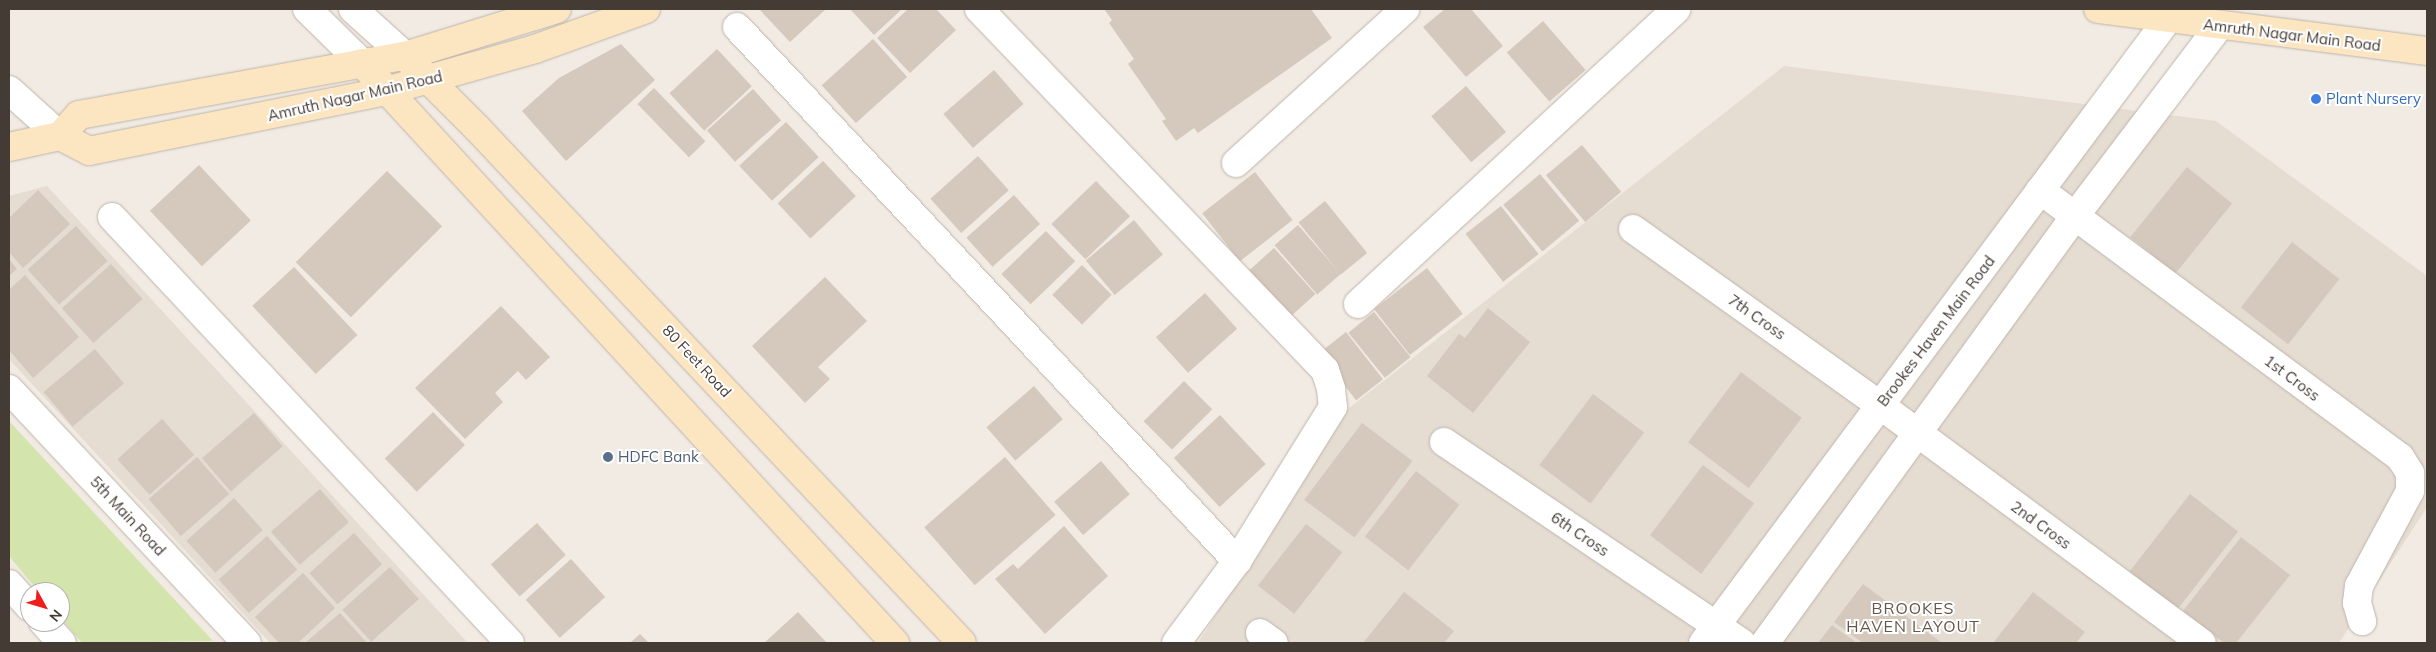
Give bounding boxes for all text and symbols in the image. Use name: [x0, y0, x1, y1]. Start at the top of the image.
street label: Amruth Nagar Main Road: [2202, 15, 2382, 55]
street label: Amruth Nagar Main Road: [266, 67, 444, 125]
place label: Plant Nursery: [2326, 90, 2421, 108]
marker: Plant Nursery: [2310, 93, 2322, 105]
street label: Brookes Haven Main Road: [1874, 252, 1998, 410]
street label: 7th Cross: [1725, 291, 1789, 343]
street label: 80 Feet Road: [659, 321, 735, 401]
street label: 1st Cross: [2261, 351, 2323, 405]
place label: HDFC Bank: [618, 448, 699, 466]
marker: HDFC Bank: [602, 451, 614, 463]
street label: 5th Main Road: [87, 473, 169, 559]
street label: 2nd Cross: [2007, 497, 2075, 553]
street label: 6th Cross: [1548, 508, 1612, 560]
north arrow: [20, 582, 70, 632]
district label: BROOKES HAVEN LAYOUT: [1845, 598, 1981, 636]
text: N: [46, 606, 66, 626]

